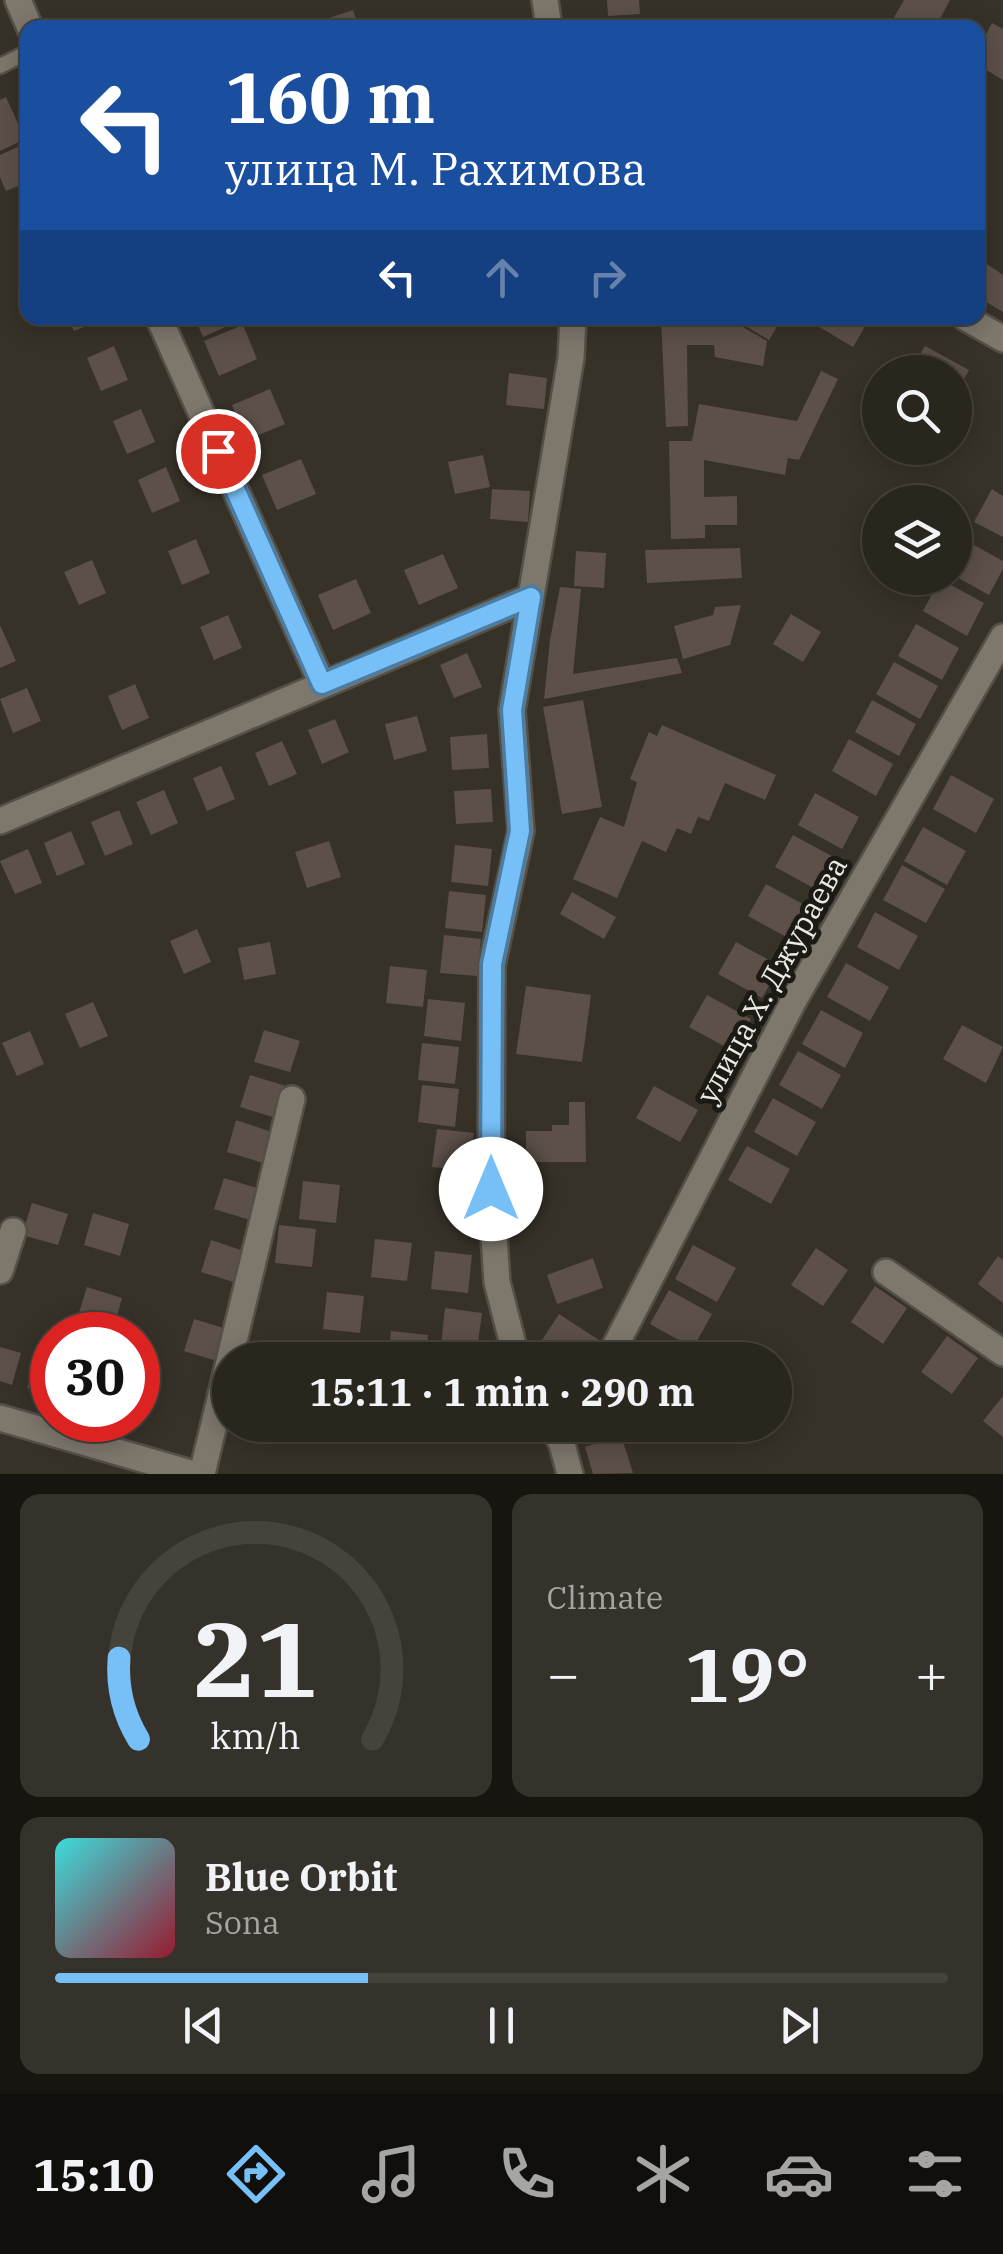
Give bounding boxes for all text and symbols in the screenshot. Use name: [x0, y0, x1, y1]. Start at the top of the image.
text: 160 m: [225, 51, 435, 142]
icon: left: [60, 60, 190, 190]
text: улица М. Рахимова: [225, 139, 647, 197]
icon: left: [370, 250, 425, 305]
icon: ahead: [475, 250, 530, 305]
icon: right: [580, 250, 635, 305]
map controls: [862, 355, 972, 595]
button: search: [862, 355, 972, 465]
pin: [176, 409, 261, 494]
icon: arrive: [191, 424, 246, 479]
button: layers: [862, 485, 972, 595]
street label: улица Х. Джураева: [687, 849, 855, 1110]
position arrow: [439, 1137, 543, 1241]
speed limit sign: 30: [30, 1312, 160, 1442]
text: 15:11 · 1 min · 290 m: [309, 1367, 695, 1416]
text: Climate: [547, 1576, 663, 1618]
text: 21: [193, 1590, 318, 1726]
text: 19°: [685, 1625, 810, 1723]
text: −: [547, 1638, 580, 1709]
text: +: [915, 1638, 948, 1709]
text: km/h: [211, 1712, 301, 1759]
text: Blue Orbit: [205, 1852, 397, 1901]
text: Sona: [205, 1901, 280, 1943]
icon: previous: [176, 1998, 231, 2053]
icon: pause: [474, 1998, 529, 2053]
icon: next: [772, 1998, 827, 2053]
icon: directions: [221, 2139, 291, 2209]
icon: music: [356, 2139, 426, 2209]
icon: phone: [492, 2139, 562, 2209]
icon: climate: [628, 2139, 698, 2209]
icon: car: [764, 2139, 834, 2209]
icon: filters: [900, 2139, 970, 2209]
text: 15:10: [33, 2145, 155, 2203]

